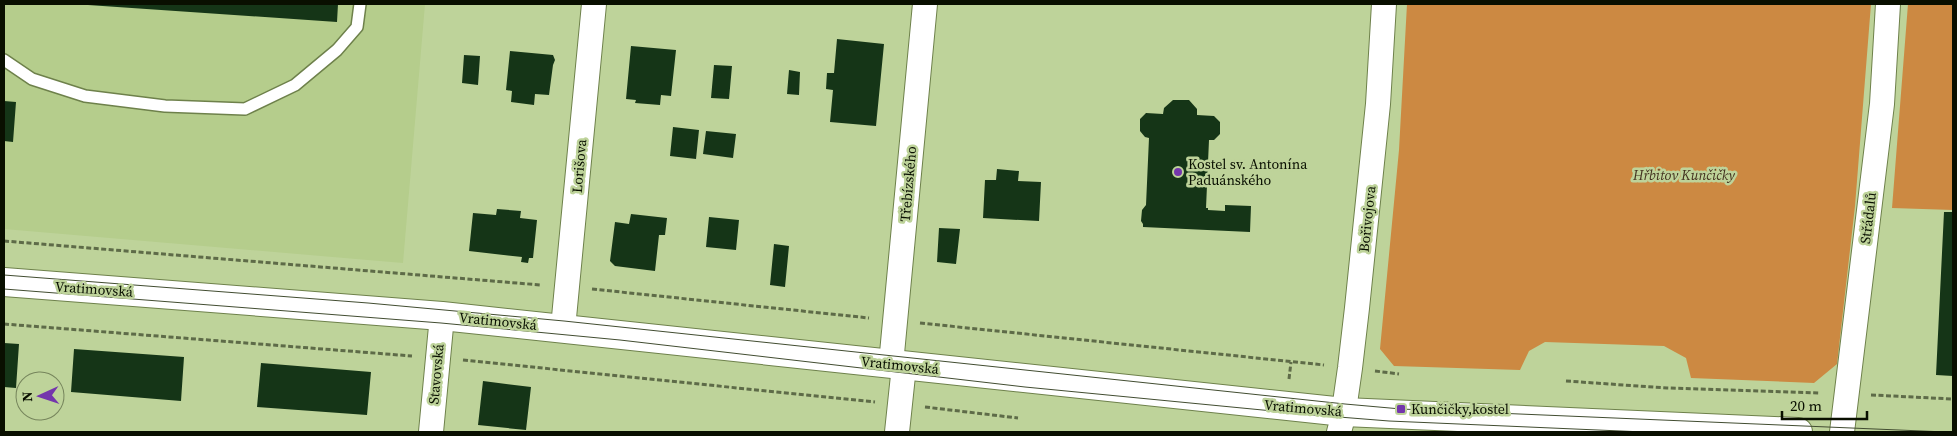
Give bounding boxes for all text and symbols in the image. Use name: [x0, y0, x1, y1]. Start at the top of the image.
street label: Lorišova: [567, 137, 591, 194]
street label: Třebízského: [895, 145, 921, 223]
place label: Kostel sv. Antonína Paduánského: [1188, 154, 1308, 190]
park label: Hřbitov Kunčičky: [1632, 165, 1735, 185]
marker: Kostel sv. Antonína Paduánského: [1172, 166, 1184, 178]
street label: Bořivojova: [1354, 184, 1381, 253]
street label: Střádalů: [1855, 191, 1881, 245]
street label: Vratimovská: [54, 276, 135, 302]
street label: Vratimovská: [458, 307, 539, 335]
street label: Stavovská: [423, 342, 449, 405]
street label: Vratimovská: [860, 351, 941, 379]
north arrow: [15, 371, 65, 421]
scale bar: [1782, 388, 1867, 420]
text: N: [17, 391, 37, 402]
street label: Vratimovská: [1263, 395, 1344, 421]
text: 20 m: [1790, 395, 1822, 416]
place label: Kunčičky,kostel: [1411, 399, 1509, 419]
marker: Kunčičky,kostel: [1395, 403, 1407, 415]

